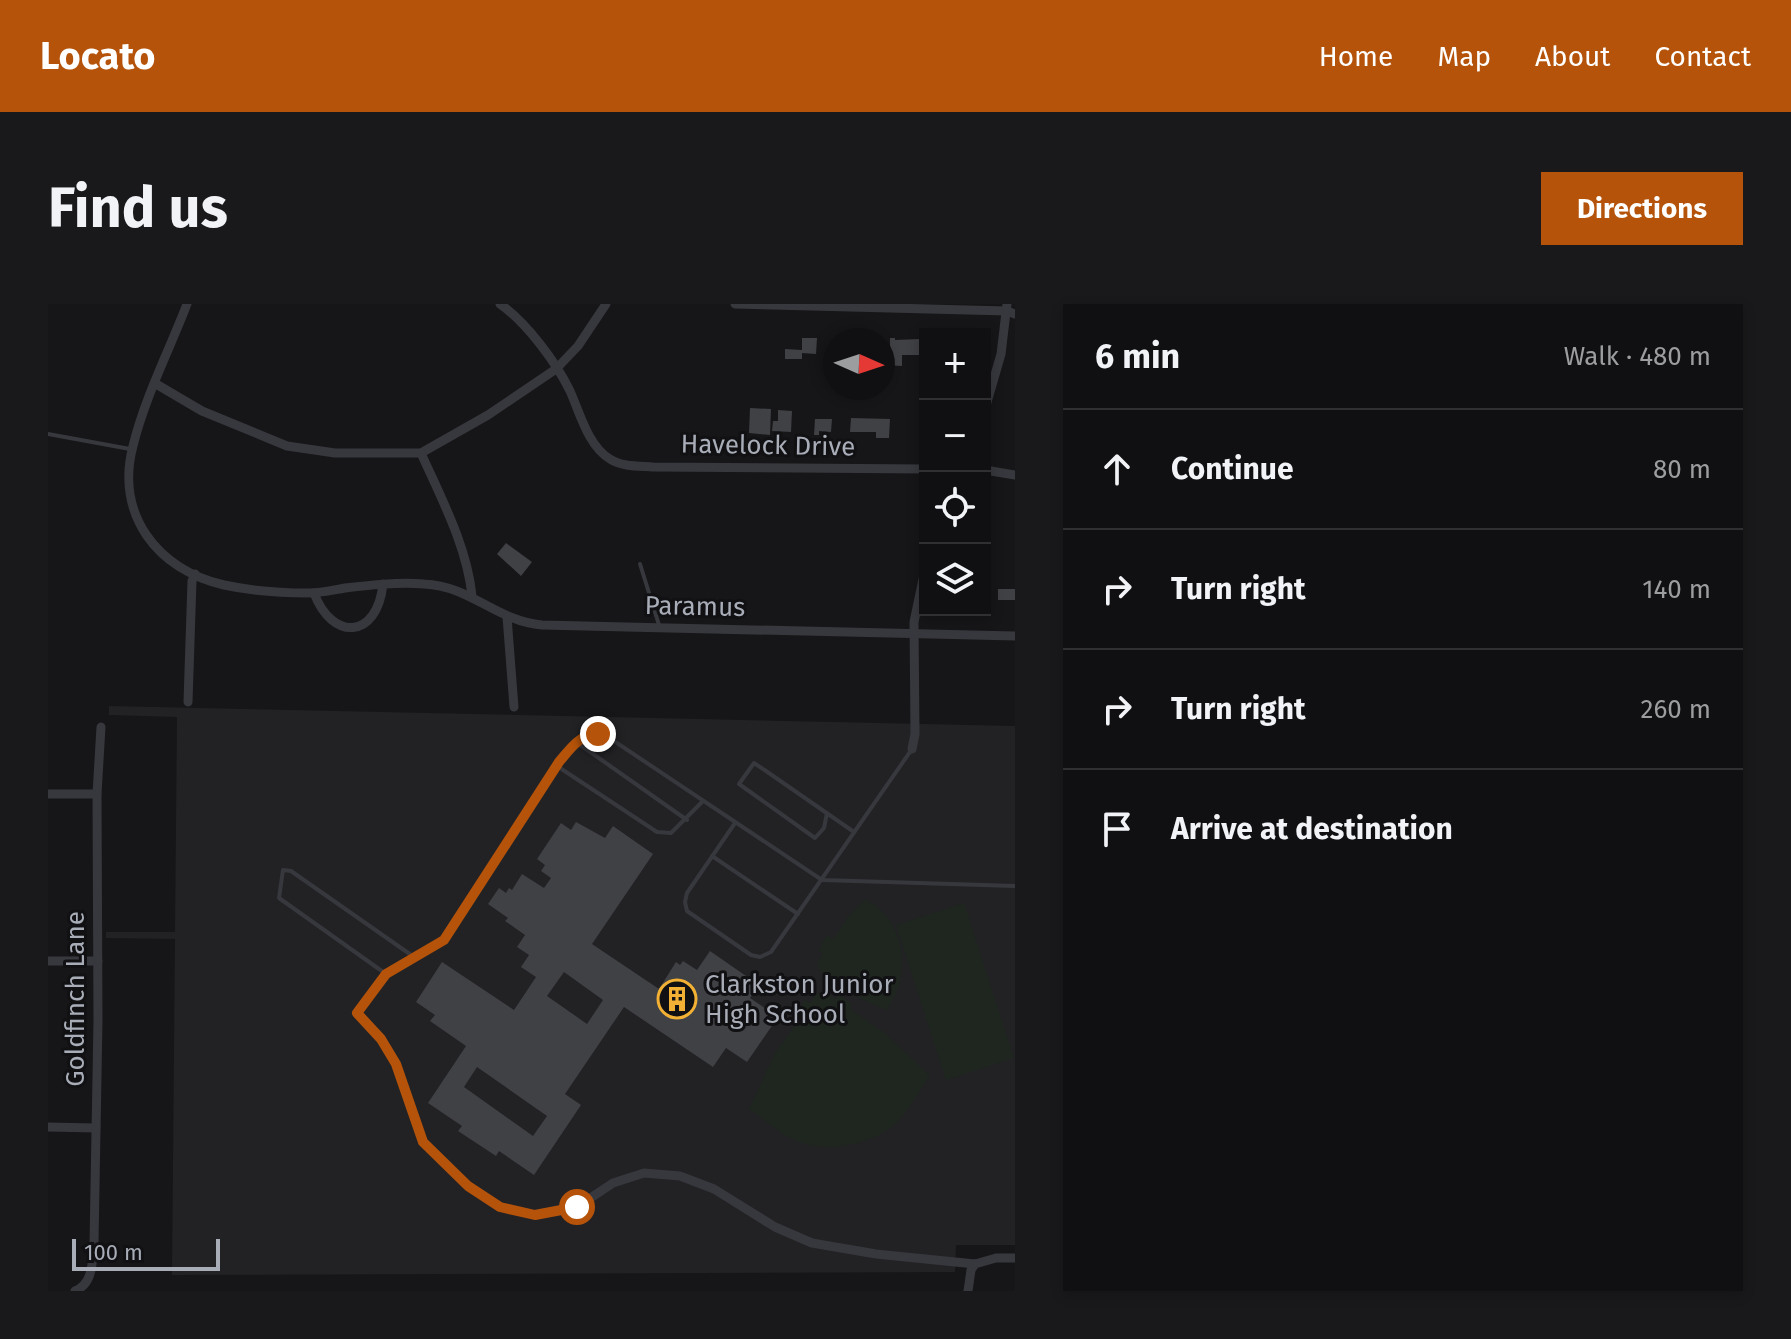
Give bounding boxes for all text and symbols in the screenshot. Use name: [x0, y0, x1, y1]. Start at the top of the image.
text: Locato: [40, 33, 156, 79]
text: Home: [1319, 40, 1393, 73]
text: Map: [1437, 40, 1491, 73]
text: About: [1535, 40, 1610, 73]
text: Contact: [1654, 40, 1751, 73]
button: Directions: [1541, 172, 1743, 245]
text: Find us: [48, 175, 228, 242]
north arrow: [823, 328, 895, 400]
map controls: [919, 328, 991, 616]
button: +: [919, 328, 991, 400]
text: 6 min: [1095, 336, 1180, 377]
text: Walk · 480 m: [1564, 341, 1711, 372]
button: −: [919, 400, 991, 472]
street label: Havelock Drive: [680, 428, 856, 463]
icon: ahead: [1095, 447, 1139, 491]
text: Continue: [1171, 451, 1294, 487]
text: 80 m: [1653, 454, 1711, 485]
button: locate: [919, 472, 991, 544]
button: layers: [919, 544, 991, 616]
icon: right: [1095, 567, 1139, 611]
text: Turn right: [1171, 571, 1306, 607]
text: 140 m: [1642, 574, 1711, 605]
street label: Paramus: [644, 590, 746, 623]
icon: right: [1095, 687, 1139, 731]
text: Turn right: [1171, 691, 1306, 727]
text: 260 m: [1641, 694, 1711, 725]
route end: [580, 716, 616, 752]
icon: arrive: [1095, 807, 1139, 851]
text: Arrive at destination: [1171, 811, 1453, 847]
street label: Goldfinch Lane: [60, 911, 91, 1087]
place label: Clarkston Junior High School: [705, 969, 893, 1030]
building icon: Clarkston Junior High School: [656, 978, 698, 1020]
route start: [559, 1189, 595, 1225]
scale bar: [72, 1235, 220, 1271]
text: 100 m: [84, 1239, 143, 1266]

